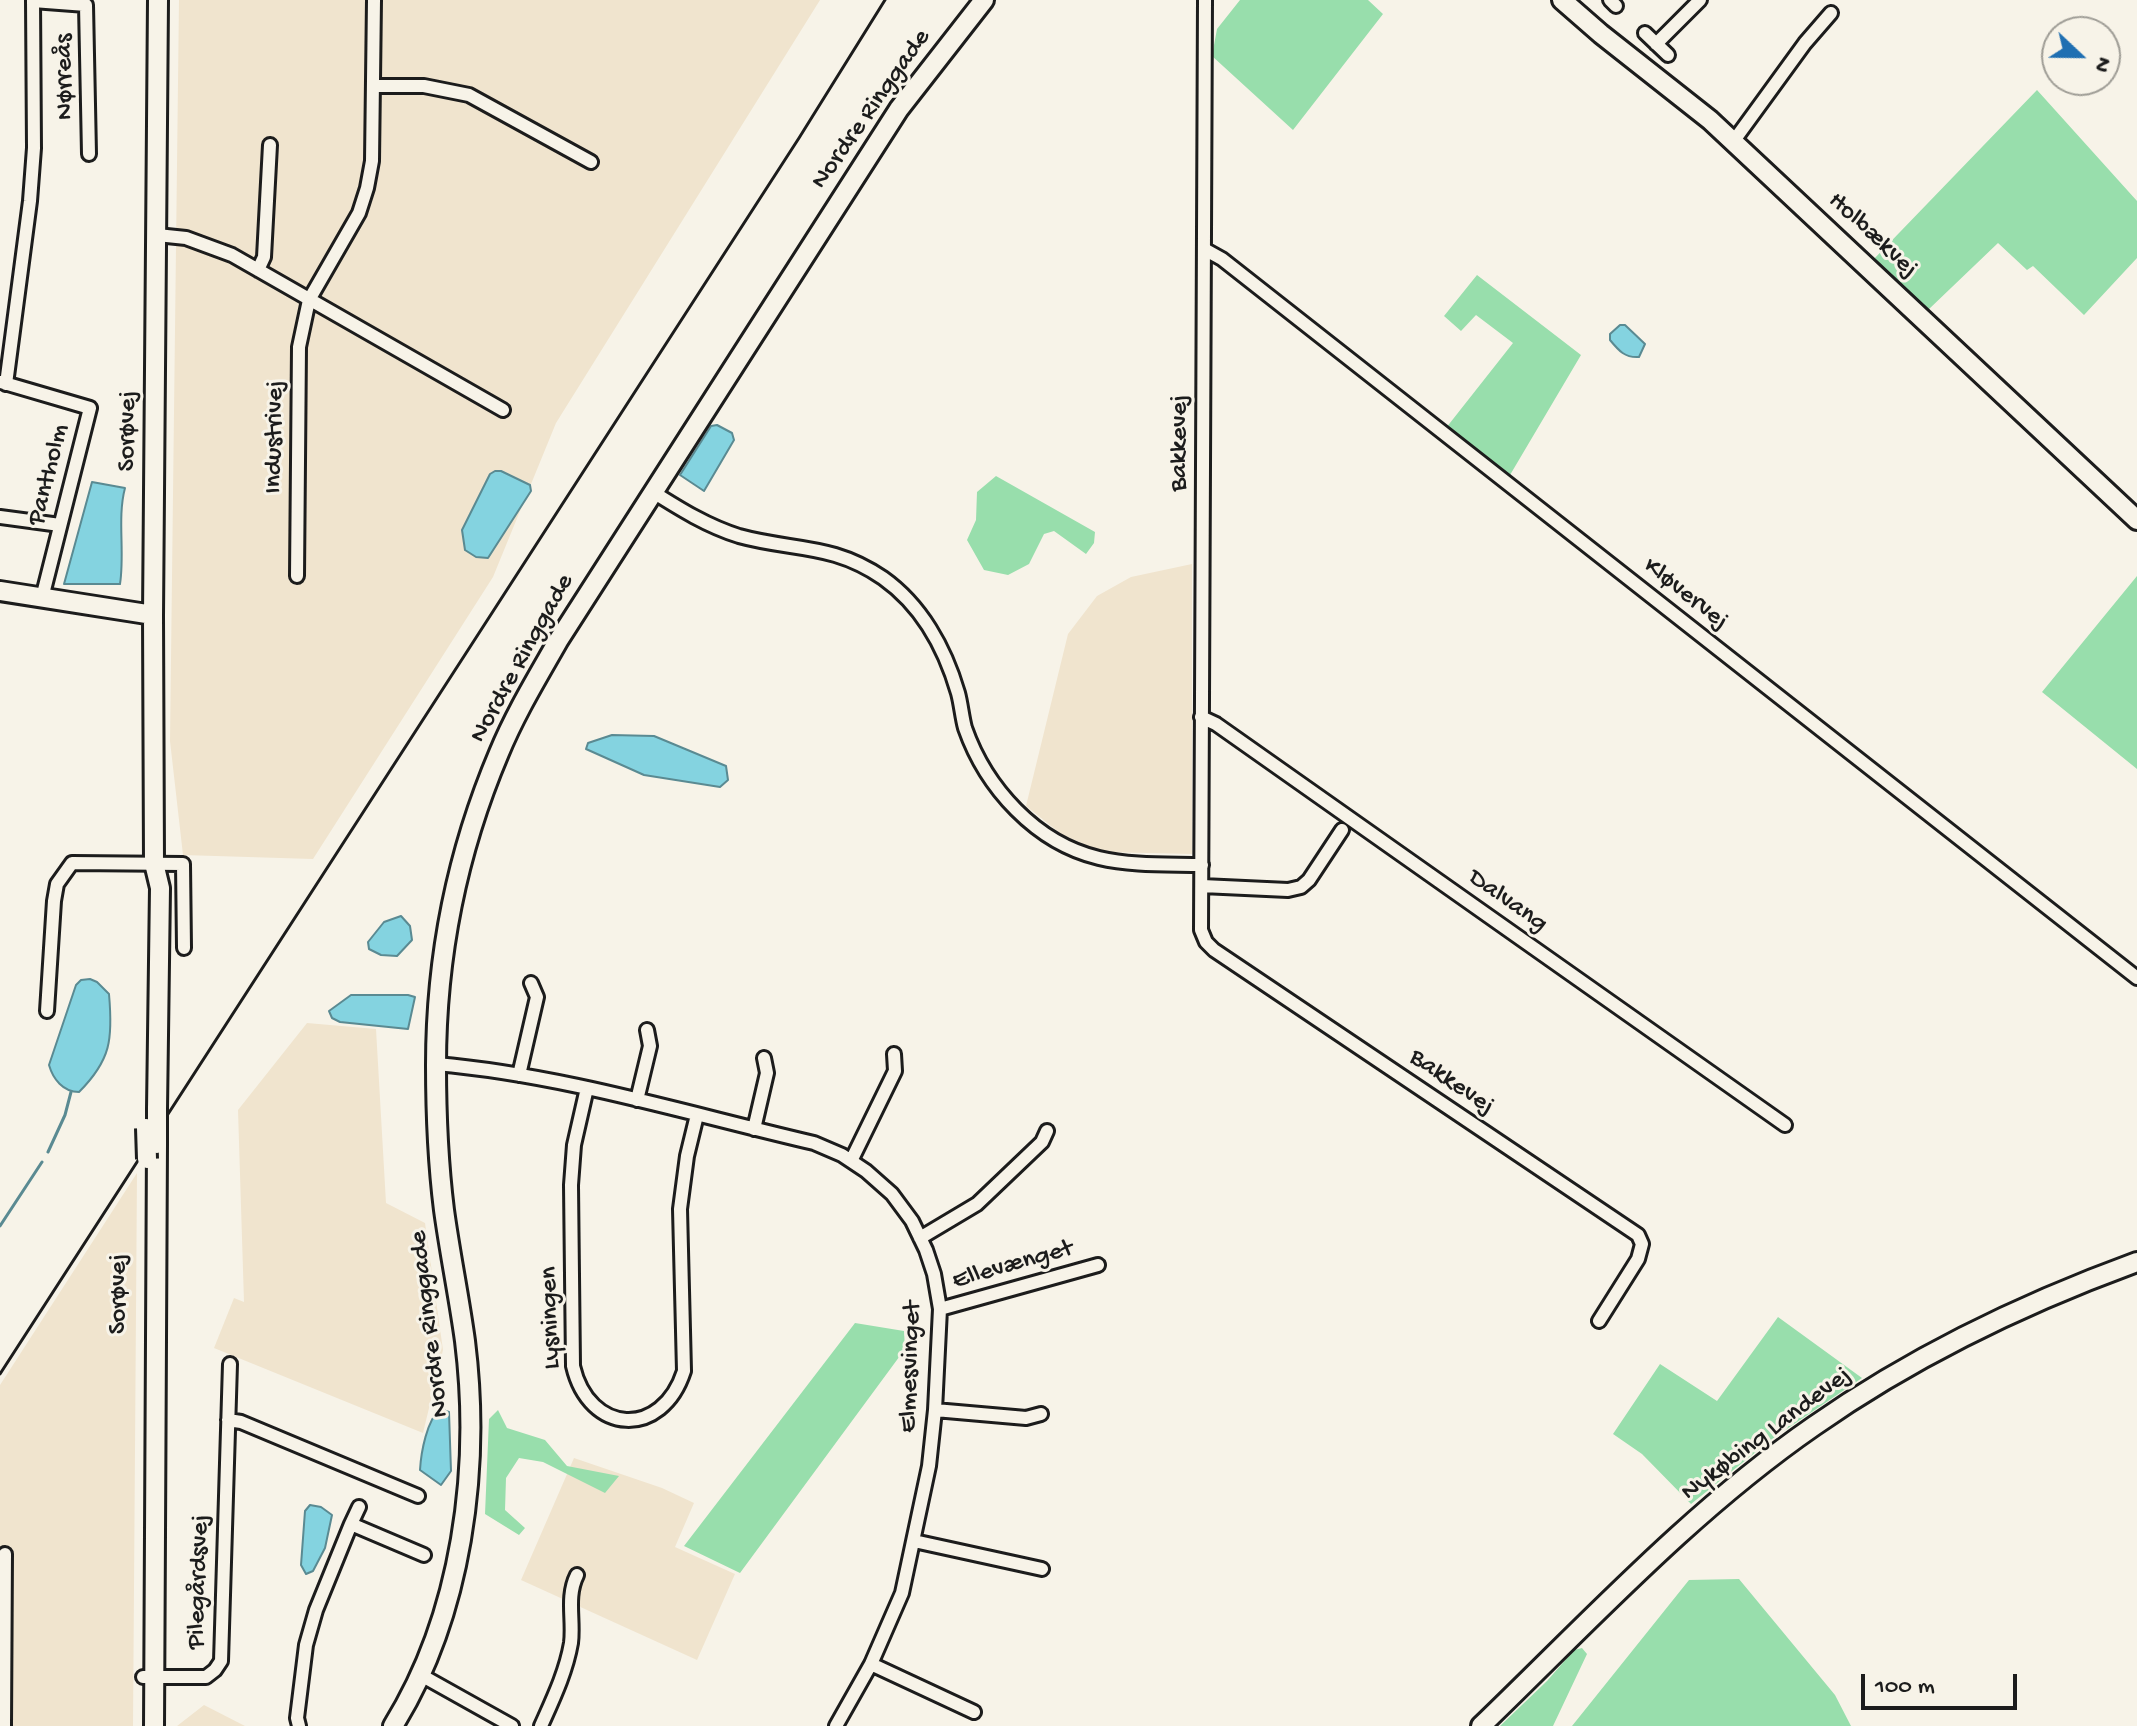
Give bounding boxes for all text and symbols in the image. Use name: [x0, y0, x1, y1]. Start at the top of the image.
north arrow: [2041, 16, 2121, 96]
street label: Nordre Ringgade: [805, 24, 939, 196]
street label: Nørreås: [50, 34, 82, 120]
text: N: [2087, 53, 2116, 76]
street label: Holbækvej: [1820, 186, 1924, 286]
street label: Industrivej: [259, 380, 293, 494]
street label: Sorøvej: [113, 390, 145, 472]
street label: Bakkevej: [1165, 395, 1197, 491]
street label: Pantholm: [22, 421, 78, 529]
street label: Kløvervej: [1636, 552, 1734, 638]
street label: Nordre Ringgade: [464, 569, 582, 749]
street label: Dalvang: [1461, 863, 1553, 941]
street label: Bakkevej: [1402, 1043, 1500, 1123]
street label: Nordre Ringgade: [404, 1229, 458, 1419]
street label: Ellevænget: [949, 1234, 1077, 1298]
street label: Sorøvej: [104, 1254, 136, 1334]
street label: Lysningen: [535, 1266, 569, 1370]
street label: Elmesvinget: [894, 1301, 930, 1433]
street label: Nykøbing Landevej: [1676, 1361, 1858, 1509]
street label: Pilegårdsvej: [182, 1514, 218, 1650]
scale bar: [1865, 1658, 2021, 1708]
text: 100 m: [1875, 1673, 1935, 1702]

